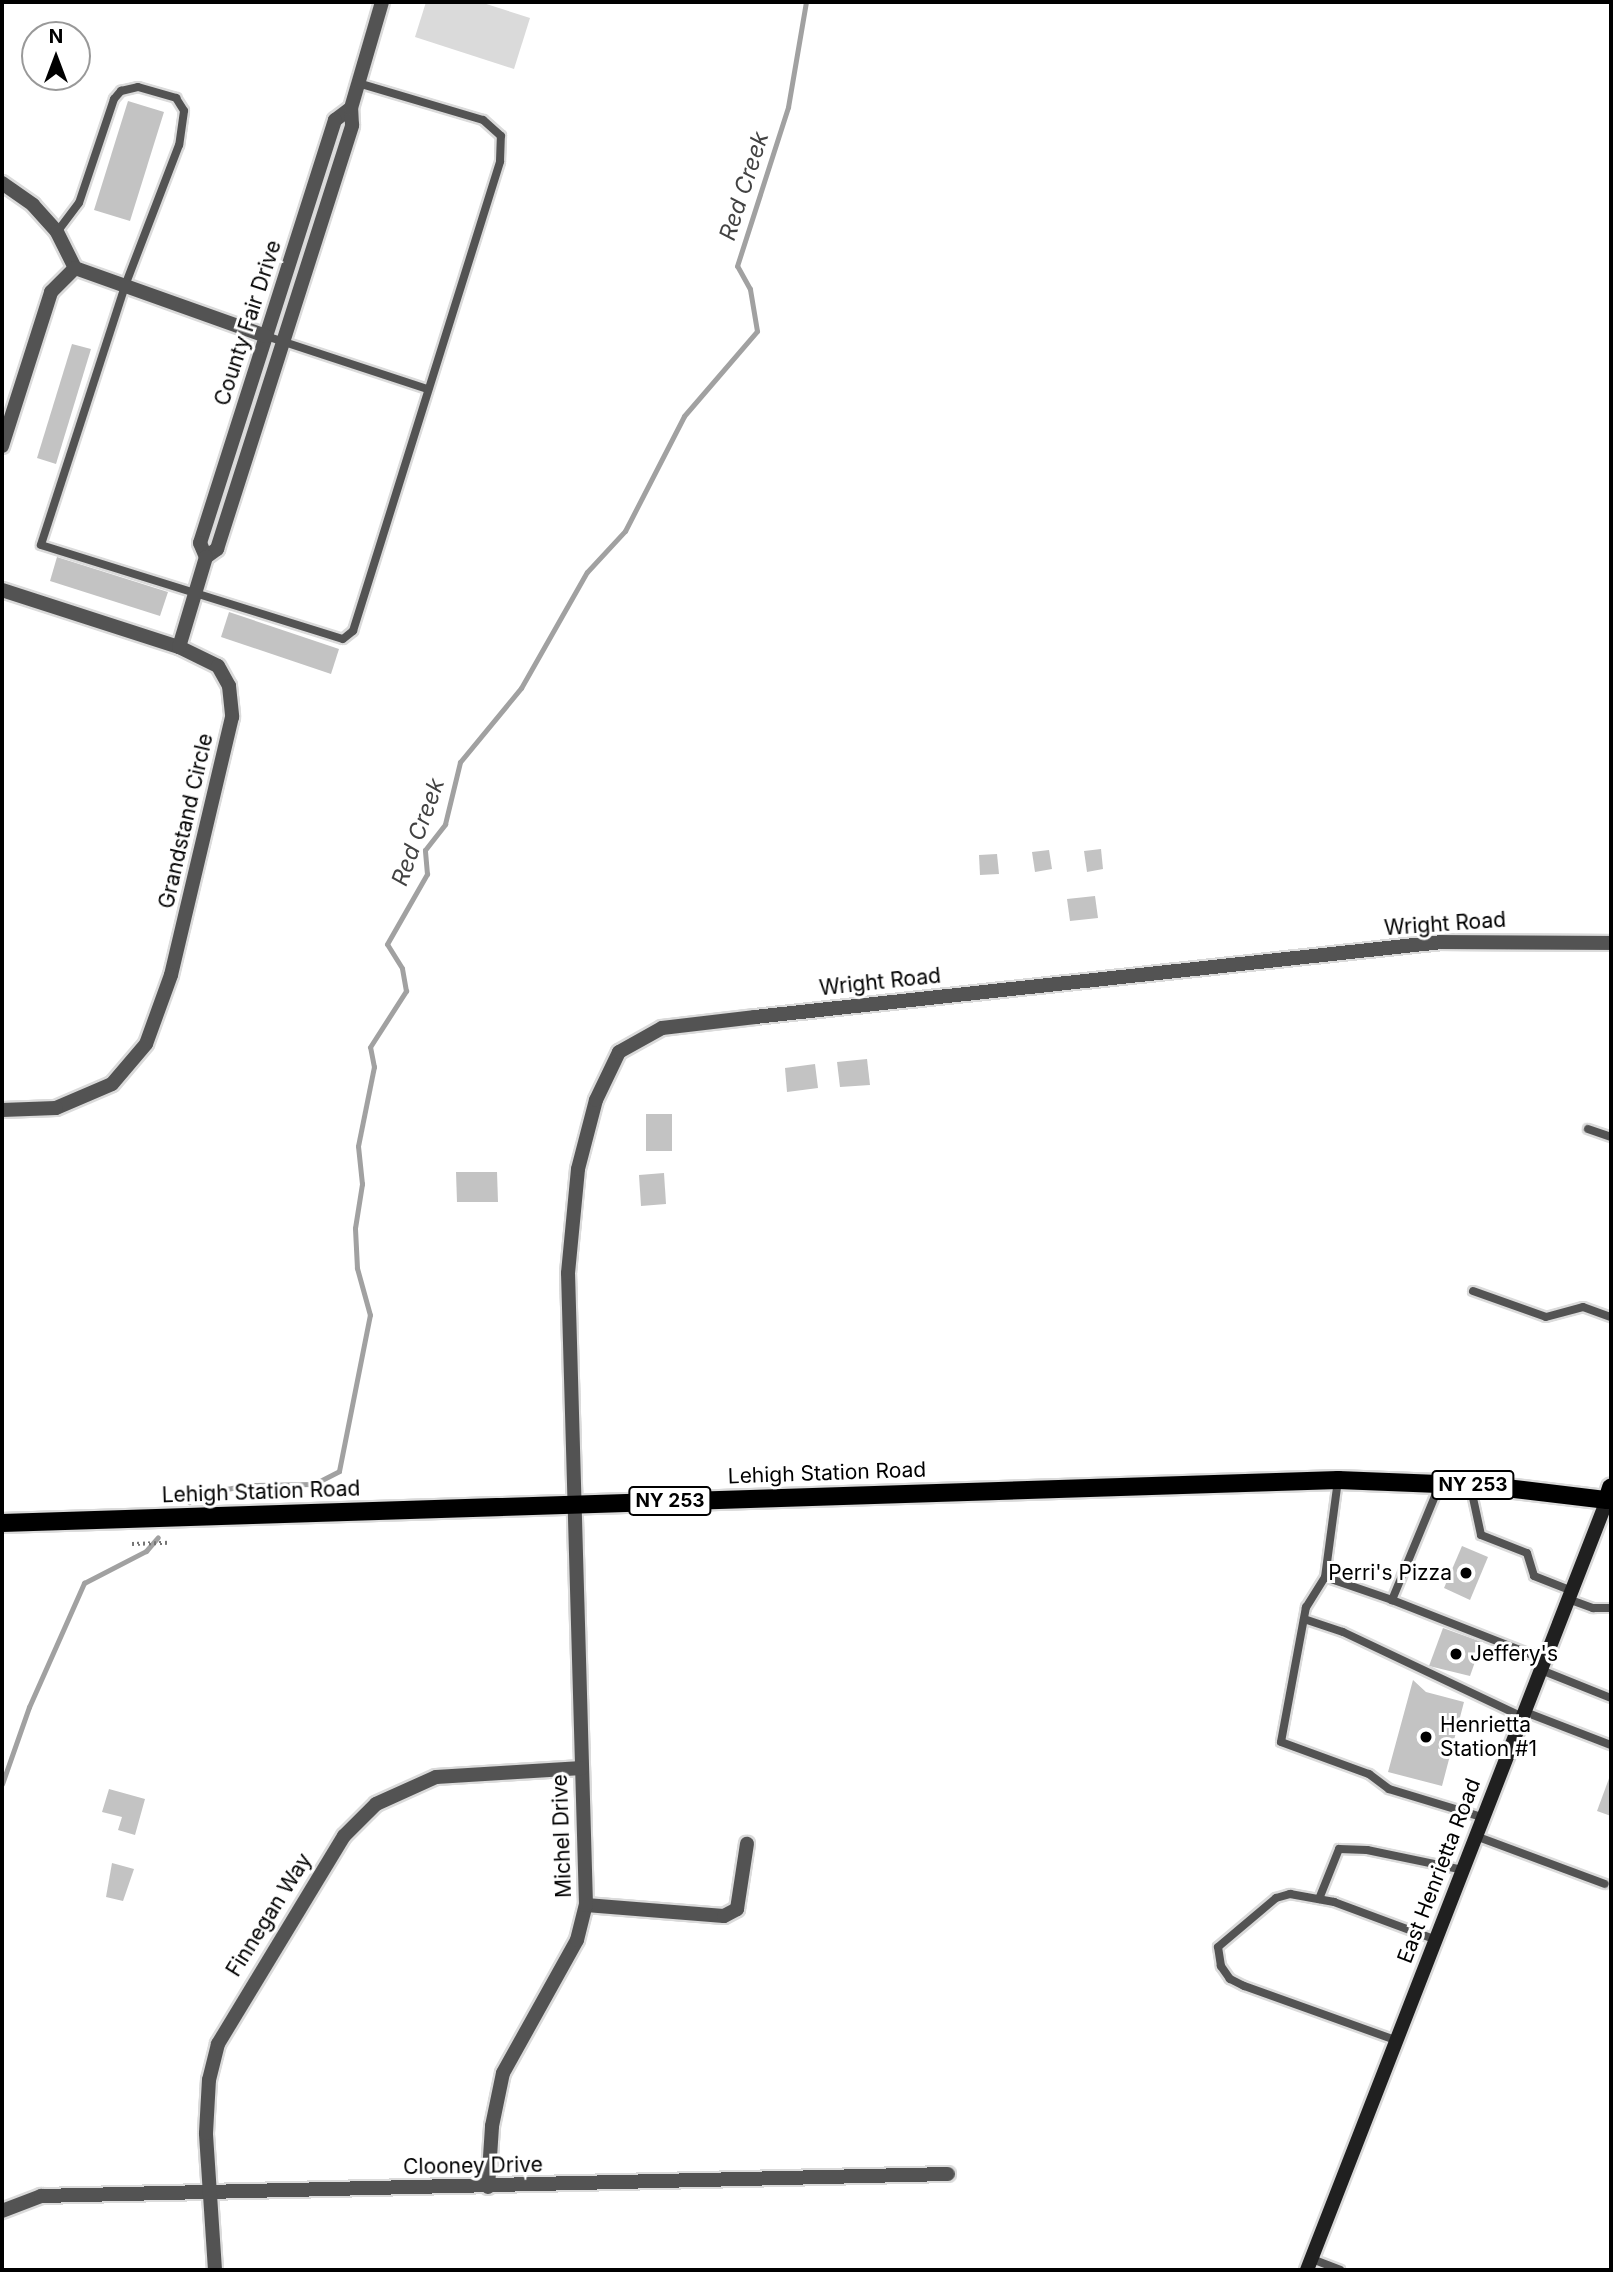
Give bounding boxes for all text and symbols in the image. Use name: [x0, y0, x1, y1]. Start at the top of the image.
north arrow: [21, 21, 91, 91]
text: N: [49, 25, 63, 48]
water label: Red Creek: [713, 128, 775, 244]
street label: County Fair Drive: [209, 237, 287, 409]
street label: Grandstand Circle: [154, 731, 218, 911]
water label: Red Creek: [386, 774, 450, 890]
street label: Wright Road: [1383, 907, 1507, 941]
street label: Wright Road: [818, 963, 942, 1001]
street label: Lehigh Station Road: [727, 1457, 927, 1489]
road number: NY 253: [1431, 1470, 1515, 1500]
street label: Lehigh Station Road: [161, 1476, 361, 1508]
road number: NY 253: [628, 1485, 712, 1516]
place label: Perri's Pizza: [1328, 1560, 1452, 1586]
marker: Perri's Pizza: [1458, 1565, 1474, 1581]
place label: Jeffery's: [1470, 1641, 1558, 1667]
marker: Jeffery's: [1448, 1646, 1464, 1662]
place label: Henrietta Station #1: [1440, 1712, 1537, 1762]
marker: Henrietta Station #1: [1418, 1729, 1434, 1745]
street label: Michel Drive: [547, 1774, 577, 1898]
street label: East Henrietta Road: [1392, 1775, 1486, 1967]
street label: Finnegan Way: [221, 1849, 317, 1981]
street label: Clooney Drive: [403, 2152, 543, 2180]

